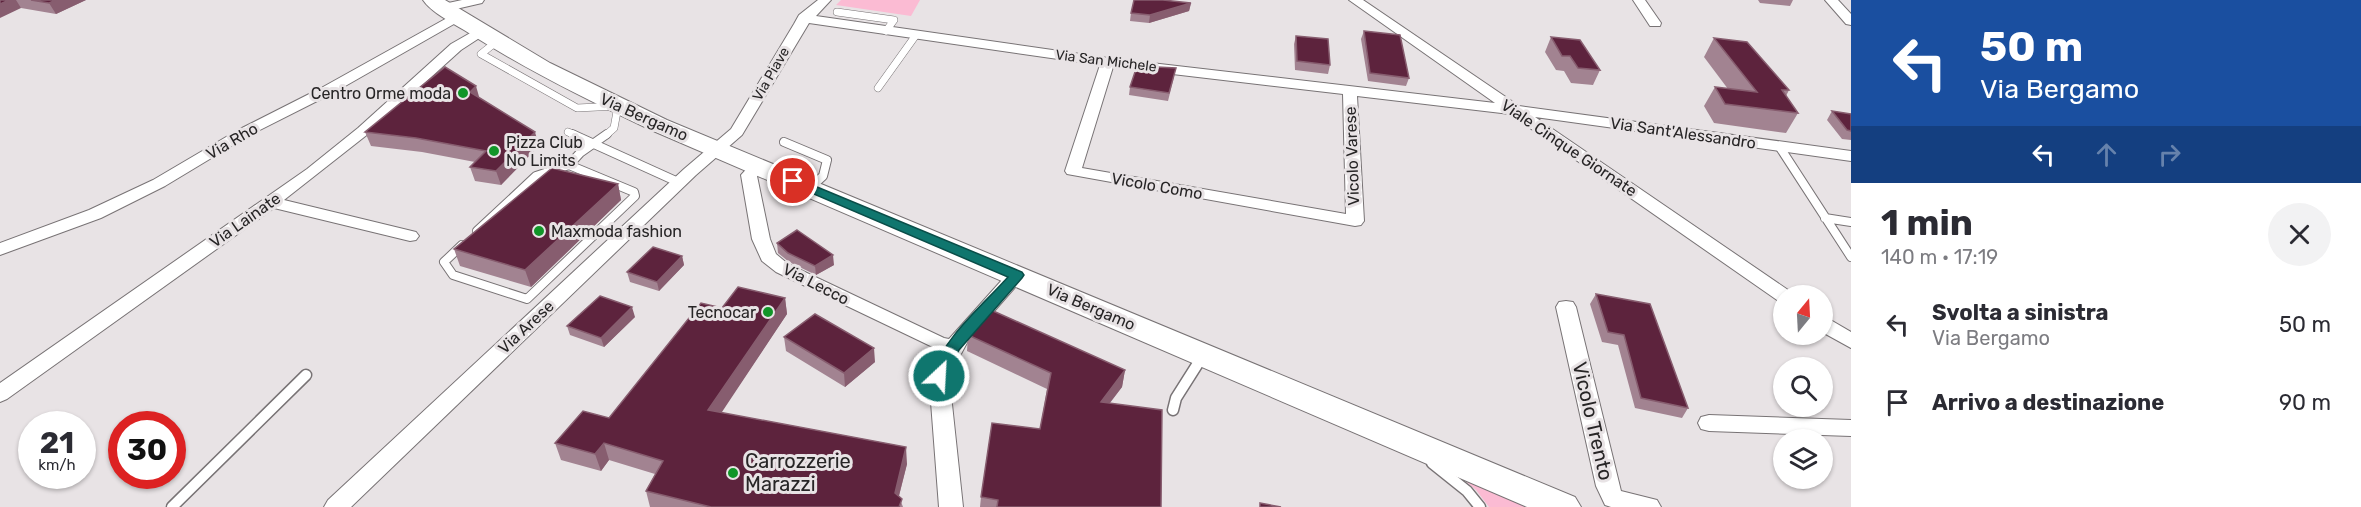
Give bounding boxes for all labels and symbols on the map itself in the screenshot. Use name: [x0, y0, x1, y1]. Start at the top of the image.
street label: Via Piave: [749, 44, 793, 104]
street label: Via San Michele: [1054, 46, 1158, 76]
place label: Centro Orme moda: [311, 84, 451, 103]
marker: Centro Orme moda: [456, 86, 470, 100]
street label: Via Bergamo: [597, 89, 691, 145]
street label: Viale Cinque Giornate: [1497, 95, 1641, 201]
street label: Vicolo Varese: [1341, 106, 1363, 206]
street label: Via Sant'Alessandro: [1609, 113, 1757, 153]
street label: Via Rho: [203, 119, 261, 163]
place label: Pizza Club No Limits: [506, 133, 583, 170]
marker: Pizza Club No Limits: [487, 144, 501, 158]
pin: [767, 155, 818, 206]
street label: Vicolo Como: [1110, 169, 1204, 203]
street label: Via Lainate: [206, 189, 284, 251]
place label: Maxmoda fashion: [551, 222, 682, 241]
marker: Maxmoda fashion: [532, 224, 546, 238]
street label: Via Lecco: [780, 259, 852, 309]
street label: Via Bergamo: [1044, 280, 1138, 334]
north arrow: [1773, 285, 1833, 345]
street label: Via Arese: [494, 296, 558, 358]
place label: Tecnocar: [688, 303, 756, 322]
marker: Tecnocar: [761, 305, 775, 319]
position arrow: [907, 344, 971, 408]
street label: Vicolo Trento: [1568, 359, 1618, 483]
speed limit sign: 30: [108, 411, 186, 489]
place label: Carrozzerie Marazzi: [745, 449, 851, 496]
marker: Carrozzerie Marazzi: [726, 466, 740, 480]

